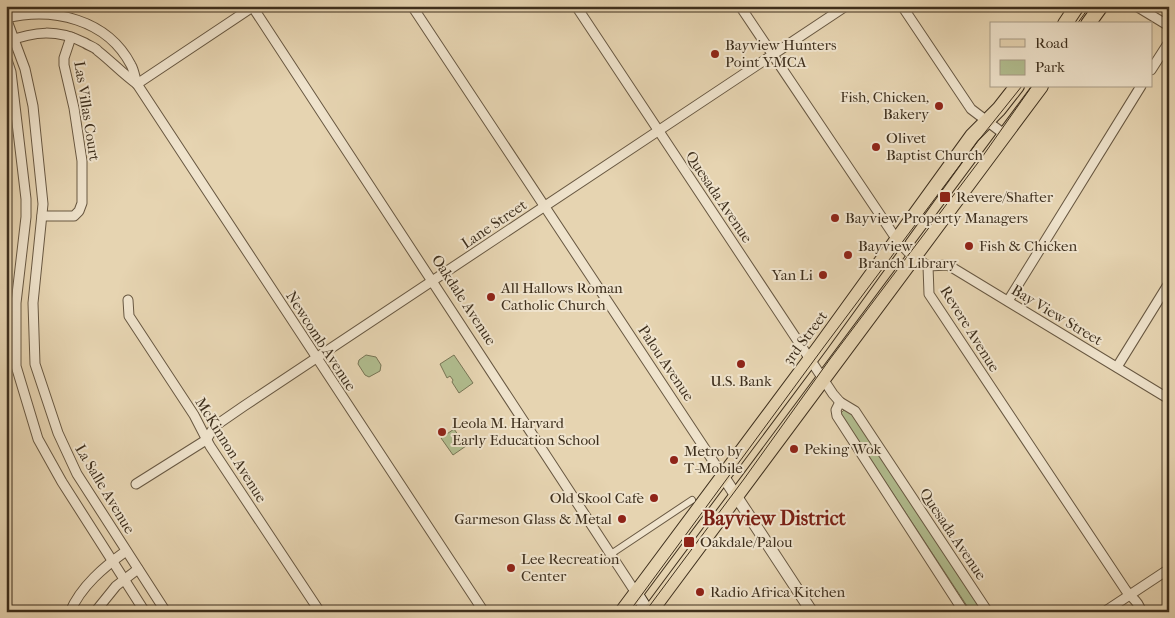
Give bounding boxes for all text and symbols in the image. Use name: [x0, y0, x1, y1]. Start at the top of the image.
legend: [990, 22, 1152, 88]
text: Road: [1035, 34, 1069, 52]
place label: Bayview Hunters Point YMCA: [725, 36, 837, 71]
marker: Bayview Hunters Point YMCA: [709, 48, 721, 60]
text: Park: [1035, 58, 1065, 76]
street label: Las Villas Court: [70, 60, 104, 163]
place label: Fish, Chicken, Bakery: [840, 88, 930, 123]
marker: Fish, Chicken, Bakery: [933, 100, 945, 112]
place label: Olivet Baptist Church: [886, 129, 983, 164]
marker: Olivet Baptist Church: [870, 141, 882, 153]
street label: Quesada Avenue: [682, 148, 757, 247]
place label: Revere/Shafter: [956, 188, 1054, 206]
marker: Revere/Shafter: [938, 190, 952, 204]
street label: Lane Street: [458, 195, 531, 252]
place label: Bayview Property Managers: [845, 209, 1029, 227]
marker: Bayview Property Managers: [829, 212, 841, 224]
place label: Bayview Branch Library: [858, 237, 958, 272]
place label: Fish & Chicken: [979, 237, 1077, 255]
marker: Fish & Chicken: [963, 240, 975, 252]
marker: Bayview Branch Library: [842, 249, 854, 261]
street label: Oakdale Avenue: [428, 251, 500, 349]
place label: Yan Li: [771, 266, 814, 284]
marker: Yan Li: [817, 269, 829, 281]
place label: All Hallows Roman Catholic Church: [500, 279, 623, 314]
street label: Bay View Street: [1008, 281, 1106, 350]
street label: Revere Avenue: [936, 283, 1004, 376]
street label: Newcomb Avenue: [282, 288, 360, 395]
marker: All Hallows Roman Catholic Church: [485, 291, 497, 303]
street label: 3rd Street: [779, 307, 832, 369]
street label: Palou Avenue: [634, 322, 698, 405]
marker: U.S. Bank: [735, 358, 747, 370]
place label: U.S. Bank: [710, 372, 772, 390]
street label: McKinnon Avenue: [191, 394, 271, 506]
place label: Leola M. Harvard Early Education School: [452, 414, 600, 449]
marker: Leola M. Harvard Early Education School: [436, 426, 448, 438]
place label: Peking Wok: [804, 440, 881, 458]
street label: La Salle Avenue: [71, 441, 139, 537]
place label: Metro by T-Mobile: [684, 442, 744, 477]
marker: Peking Wok: [788, 443, 800, 455]
marker: Metro by T-Mobile: [668, 454, 680, 466]
street label: Quesada Avenue: [916, 485, 991, 584]
place label: Old Skool Cafe: [550, 489, 645, 507]
marker: Old Skool Cafe: [648, 492, 660, 504]
district label: Bayview District: [702, 507, 846, 530]
place label: Garmeson Glass & Metal: [454, 510, 612, 528]
marker: Garmeson Glass & Metal: [616, 513, 628, 525]
place label: Oakdale/Palou: [700, 533, 793, 551]
marker: Oakdale/Palou: [682, 535, 696, 549]
place label: Lee Recreation Center: [521, 550, 620, 585]
marker: Lee Recreation Center: [505, 562, 517, 574]
place label: Radio Africa Kitchen: [710, 583, 845, 601]
marker: Radio Africa Kitchen: [694, 586, 706, 598]

